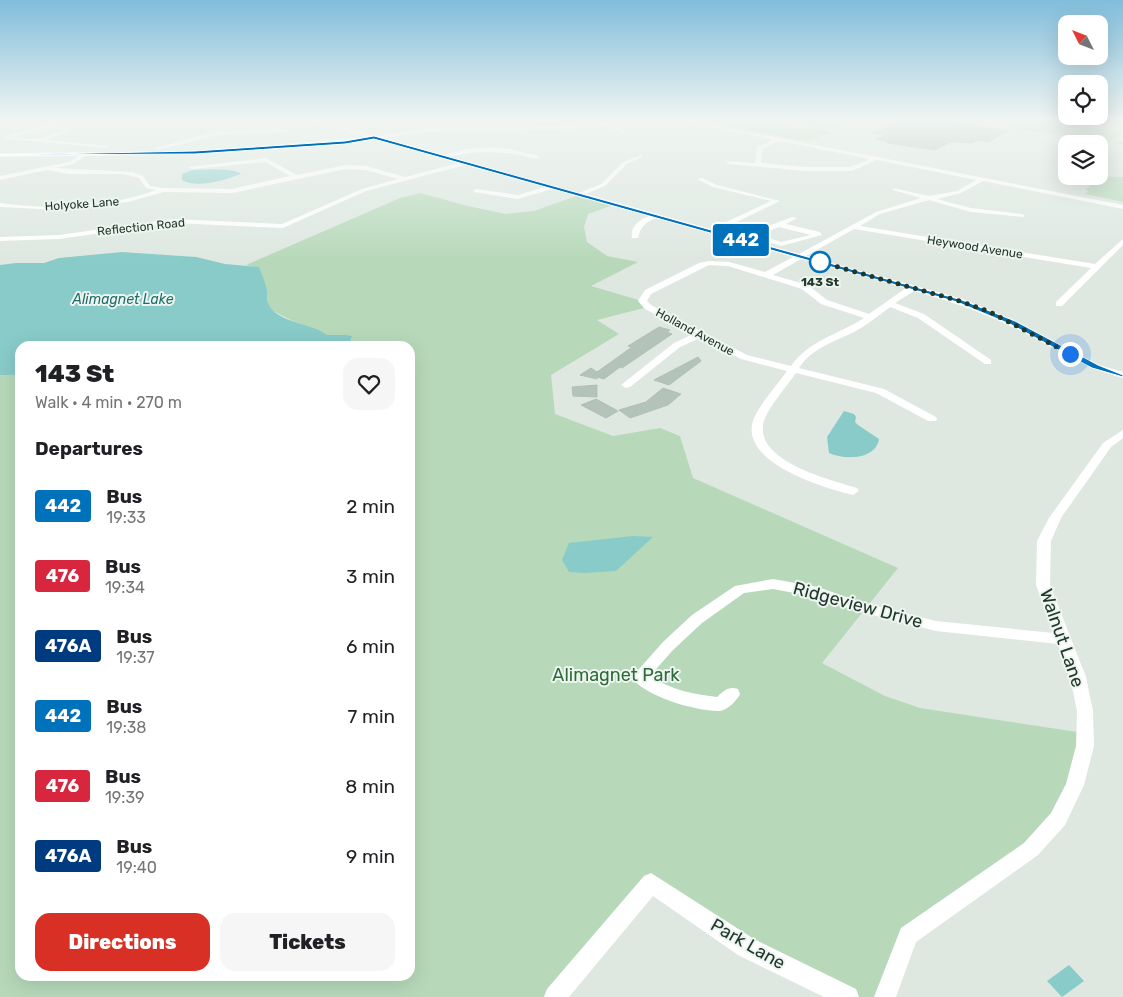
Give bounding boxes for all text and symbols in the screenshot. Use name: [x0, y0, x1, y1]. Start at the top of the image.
north arrow: [1058, 15, 1108, 65]
map controls: [1058, 15, 1108, 185]
button: locate: [1058, 75, 1108, 125]
button: layers: [1058, 135, 1108, 185]
street label: Holyoke Lane: [44, 194, 120, 214]
street label: Reflection Road: [96, 215, 186, 239]
line badge: 442: [712, 224, 770, 256]
text: 442: [723, 229, 759, 251]
street label: Heywood Avenue: [926, 233, 1024, 262]
marker: 143 St: [809, 251, 831, 273]
place label: 143 St: [801, 275, 839, 289]
water label: Alimagnet Lake: [71, 291, 174, 308]
street label: Holland Avenue: [653, 305, 737, 359]
your location: [1058, 342, 1083, 367]
button: heart: [343, 358, 395, 410]
text: 143 St: [35, 360, 114, 388]
text: Walk · 4 min · 270 m: [35, 393, 182, 412]
text: Departures: [35, 437, 143, 460]
text: Bus: [106, 485, 142, 508]
text: 442: [45, 495, 81, 517]
text: 2 min: [346, 495, 395, 518]
text: 19:33: [106, 508, 146, 527]
text: Bus: [105, 555, 141, 578]
text: 476: [46, 565, 79, 587]
text: 3 min: [346, 565, 395, 588]
street label: Ridgeview Drive: [791, 577, 925, 633]
text: 19:34: [105, 578, 145, 597]
street label: Walnut Lane: [1035, 586, 1089, 690]
text: Bus: [116, 625, 152, 648]
text: 476A: [45, 635, 91, 657]
text: 6 min: [346, 635, 395, 658]
text: 19:37: [116, 648, 155, 667]
park label: Alimagnet Park: [552, 664, 680, 686]
text: Bus: [106, 695, 142, 718]
text: 442: [45, 705, 81, 727]
text: 7 min: [348, 705, 395, 728]
text: 19:38: [106, 718, 147, 737]
text: Bus: [105, 765, 141, 788]
text: 476: [46, 775, 79, 797]
text: 8 min: [345, 775, 395, 798]
text: 19:39: [105, 788, 145, 807]
text: Bus: [116, 835, 152, 858]
text: 476A: [45, 845, 91, 867]
text: 9 min: [346, 845, 395, 868]
text: 19:40: [116, 858, 157, 877]
button: Directions: [35, 913, 210, 971]
button: Tickets: [220, 913, 395, 971]
street label: Park Lane: [707, 914, 789, 974]

